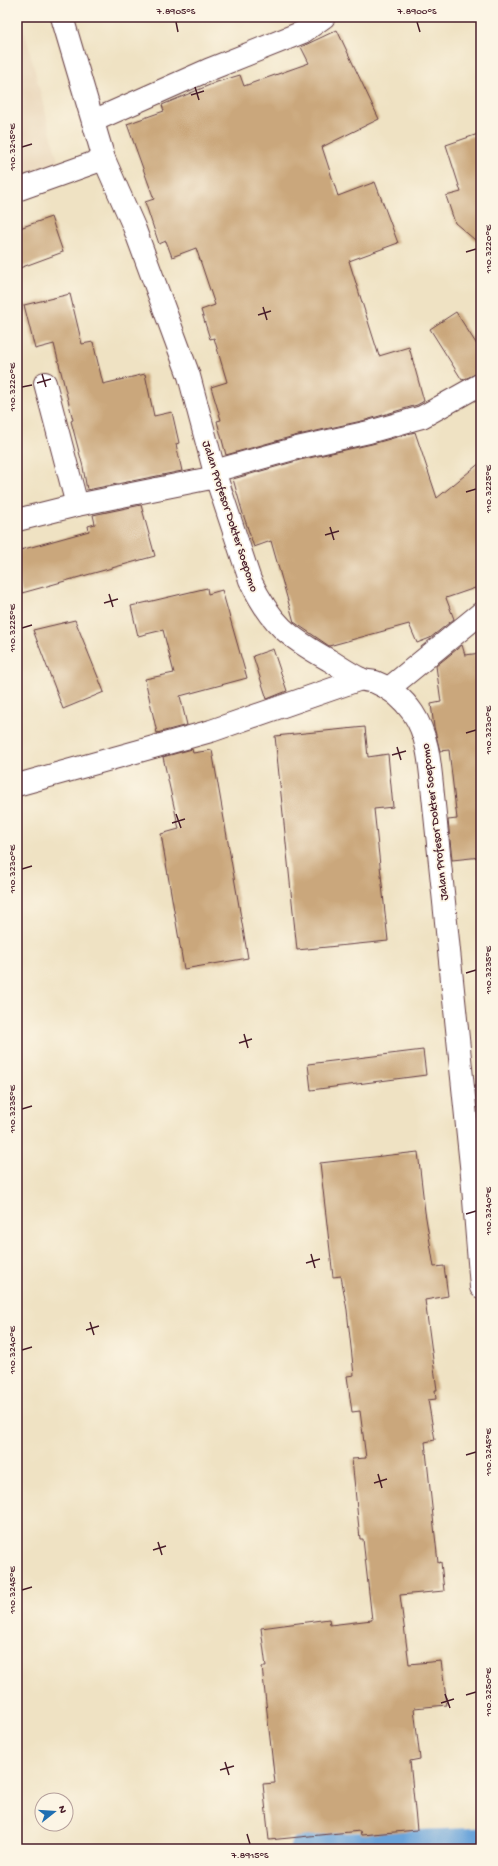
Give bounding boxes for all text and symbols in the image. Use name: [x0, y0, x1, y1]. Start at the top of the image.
text: 7.8905°S: [156, 6, 196, 18]
text: 7.8900°S: [396, 6, 437, 18]
text: 110.3215°E: [7, 123, 19, 172]
text: 110.3220°E: [483, 224, 495, 274]
text: 110.3220°E: [7, 362, 19, 412]
street label: Jalan Profesor Dokter Soepomo: [198, 439, 260, 594]
text: 110.3225°E: [483, 464, 495, 514]
text: 110.3225°E: [7, 603, 19, 653]
text: 110.3230°E: [483, 705, 495, 755]
street label: Jalan Profesor Dokter Soepomo: [419, 742, 453, 901]
text: 110.3230°E: [7, 844, 19, 894]
text: 110.3235°E: [483, 945, 495, 995]
text: 110.3235°E: [7, 1084, 19, 1134]
text: 110.3240°E: [483, 1186, 495, 1236]
text: 110.3240°E: [7, 1325, 19, 1375]
text: 110.3245°E: [483, 1427, 495, 1477]
text: 110.3245°E: [7, 1565, 19, 1615]
text: 110.3250°E: [483, 1667, 495, 1717]
north arrow: [34, 1792, 74, 1832]
text: N: [55, 1804, 68, 1815]
text: 7.8915°S: [230, 1850, 269, 1862]

